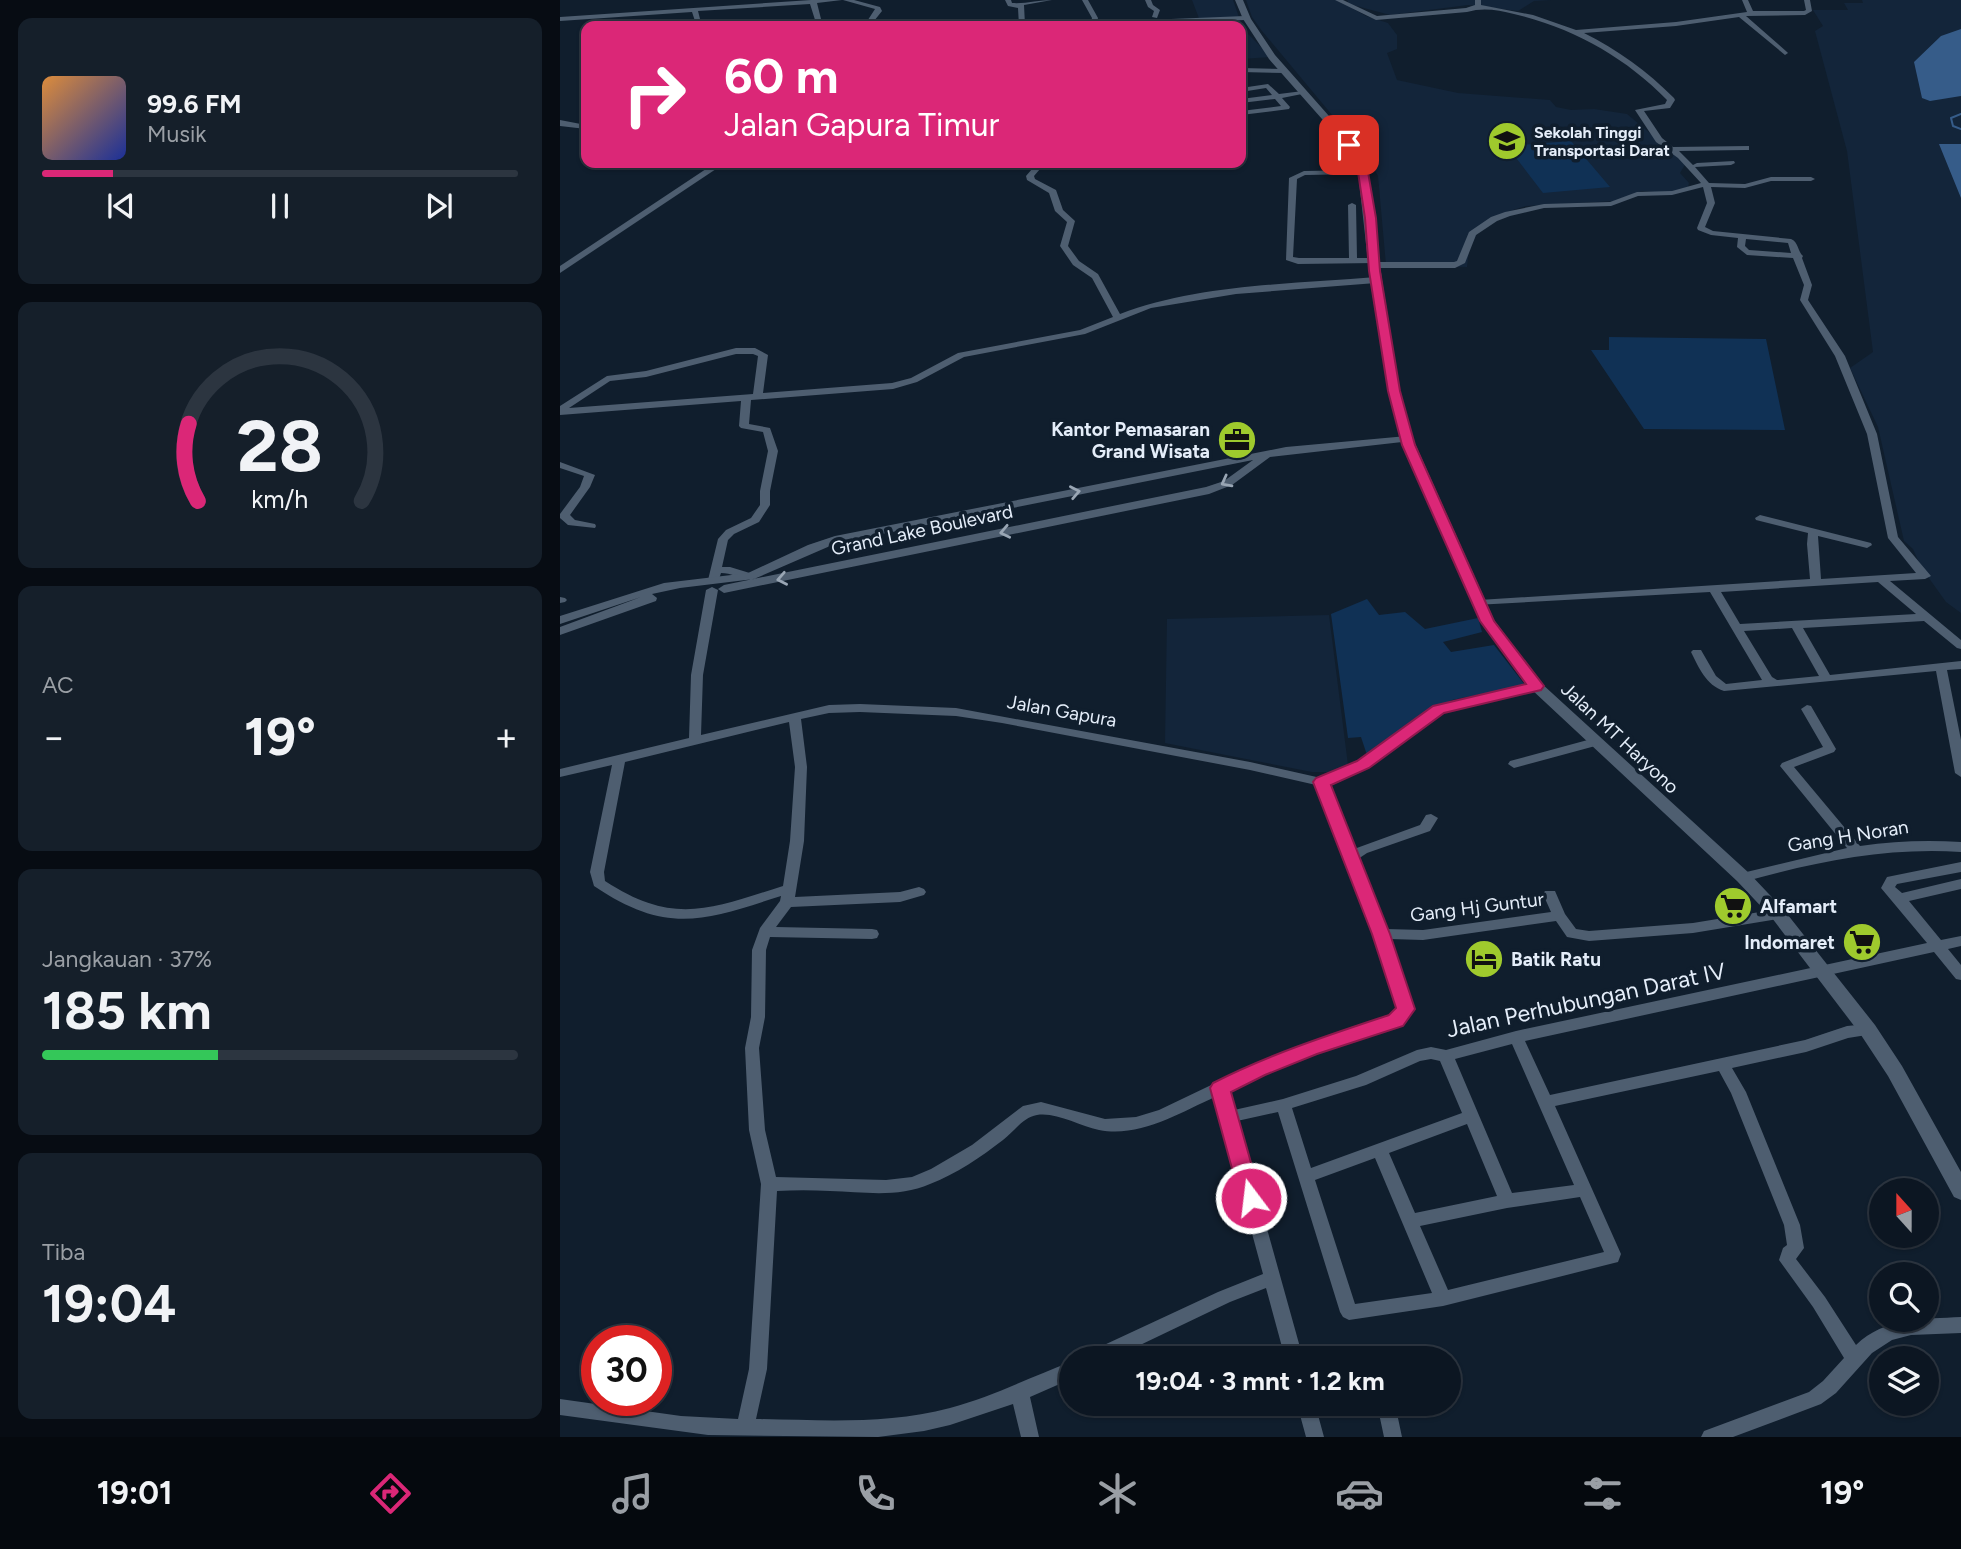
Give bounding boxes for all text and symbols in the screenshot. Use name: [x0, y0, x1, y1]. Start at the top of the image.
text: 60 m: [724, 46, 839, 105]
icon: right: [609, 49, 700, 140]
text: 99.6 FM: [147, 88, 242, 120]
text: Jalan Gapura Timur: [724, 106, 999, 144]
pin: [1319, 115, 1379, 175]
text: Musik: [147, 120, 207, 148]
school or university icon: Sekolah Tinggi Transportasi Darat: [1486, 120, 1528, 162]
place label: Sekolah Tinggi Transportasi Darat: [1534, 123, 1670, 160]
icon: arrive: [1330, 126, 1368, 164]
icon: previous: [102, 187, 140, 225]
icon: pause: [261, 187, 299, 225]
icon: next: [420, 187, 458, 225]
text: 28: [237, 402, 323, 489]
place label: Kantor Pemasaran Grand Wisata: [1051, 418, 1210, 463]
office icon: Kantor Pemasaran Grand Wisata: [1216, 419, 1258, 461]
one-way arrow: [1221, 473, 1234, 487]
text: km/h: [251, 483, 309, 513]
one-way arrow: [1069, 485, 1081, 500]
street label: Grand Lake Boulevard: [829, 500, 1015, 560]
one-way arrow: [999, 524, 1011, 539]
one-way arrow: [776, 570, 788, 585]
text: AC: [42, 671, 74, 699]
street label: Jalan MT Haryono: [1556, 678, 1684, 798]
street label: Jalan Gapura: [1005, 690, 1119, 732]
text: 19°: [244, 706, 316, 768]
text: −: [42, 714, 66, 760]
text: +: [494, 714, 518, 760]
street label: Gang H Noran: [1786, 815, 1910, 857]
supermarket icon: Alfamart: [1712, 885, 1754, 927]
street label: Gang Hj Guntur: [1409, 887, 1546, 927]
place label: Alfamart: [1760, 895, 1838, 918]
supermarket icon: Indomaret: [1841, 921, 1883, 963]
place label: Indomaret: [1744, 931, 1835, 954]
hotel icon: Batik Ratu: [1463, 938, 1505, 980]
text: Jangkauan · 37%: [42, 945, 212, 973]
place label: Batik Ratu: [1511, 948, 1601, 971]
street label: Jalan Perhubungan Darat IV: [1444, 957, 1728, 1043]
text: 185 km: [42, 980, 212, 1042]
position arrow: [1214, 1161, 1288, 1235]
north arrow: [1869, 1178, 1939, 1248]
map controls: [1869, 1178, 1939, 1416]
text: Tiba: [42, 1238, 85, 1266]
button: search: [1869, 1262, 1939, 1332]
text: 19:04: [42, 1273, 176, 1335]
speed limit sign: 30: [581, 1325, 672, 1416]
button: layers: [1869, 1346, 1939, 1416]
text: 19:04 · 3 mnt · 1.2 km: [1135, 1365, 1385, 1397]
icon: directions: [366, 1469, 415, 1518]
icon: music: [608, 1469, 657, 1518]
icon: phone: [851, 1469, 900, 1518]
icon: climate: [1093, 1469, 1142, 1518]
icon: car: [1335, 1469, 1384, 1518]
icon: filters: [1578, 1469, 1627, 1518]
text: 19:01: [97, 1474, 173, 1512]
text: 19°: [1820, 1474, 1864, 1512]

